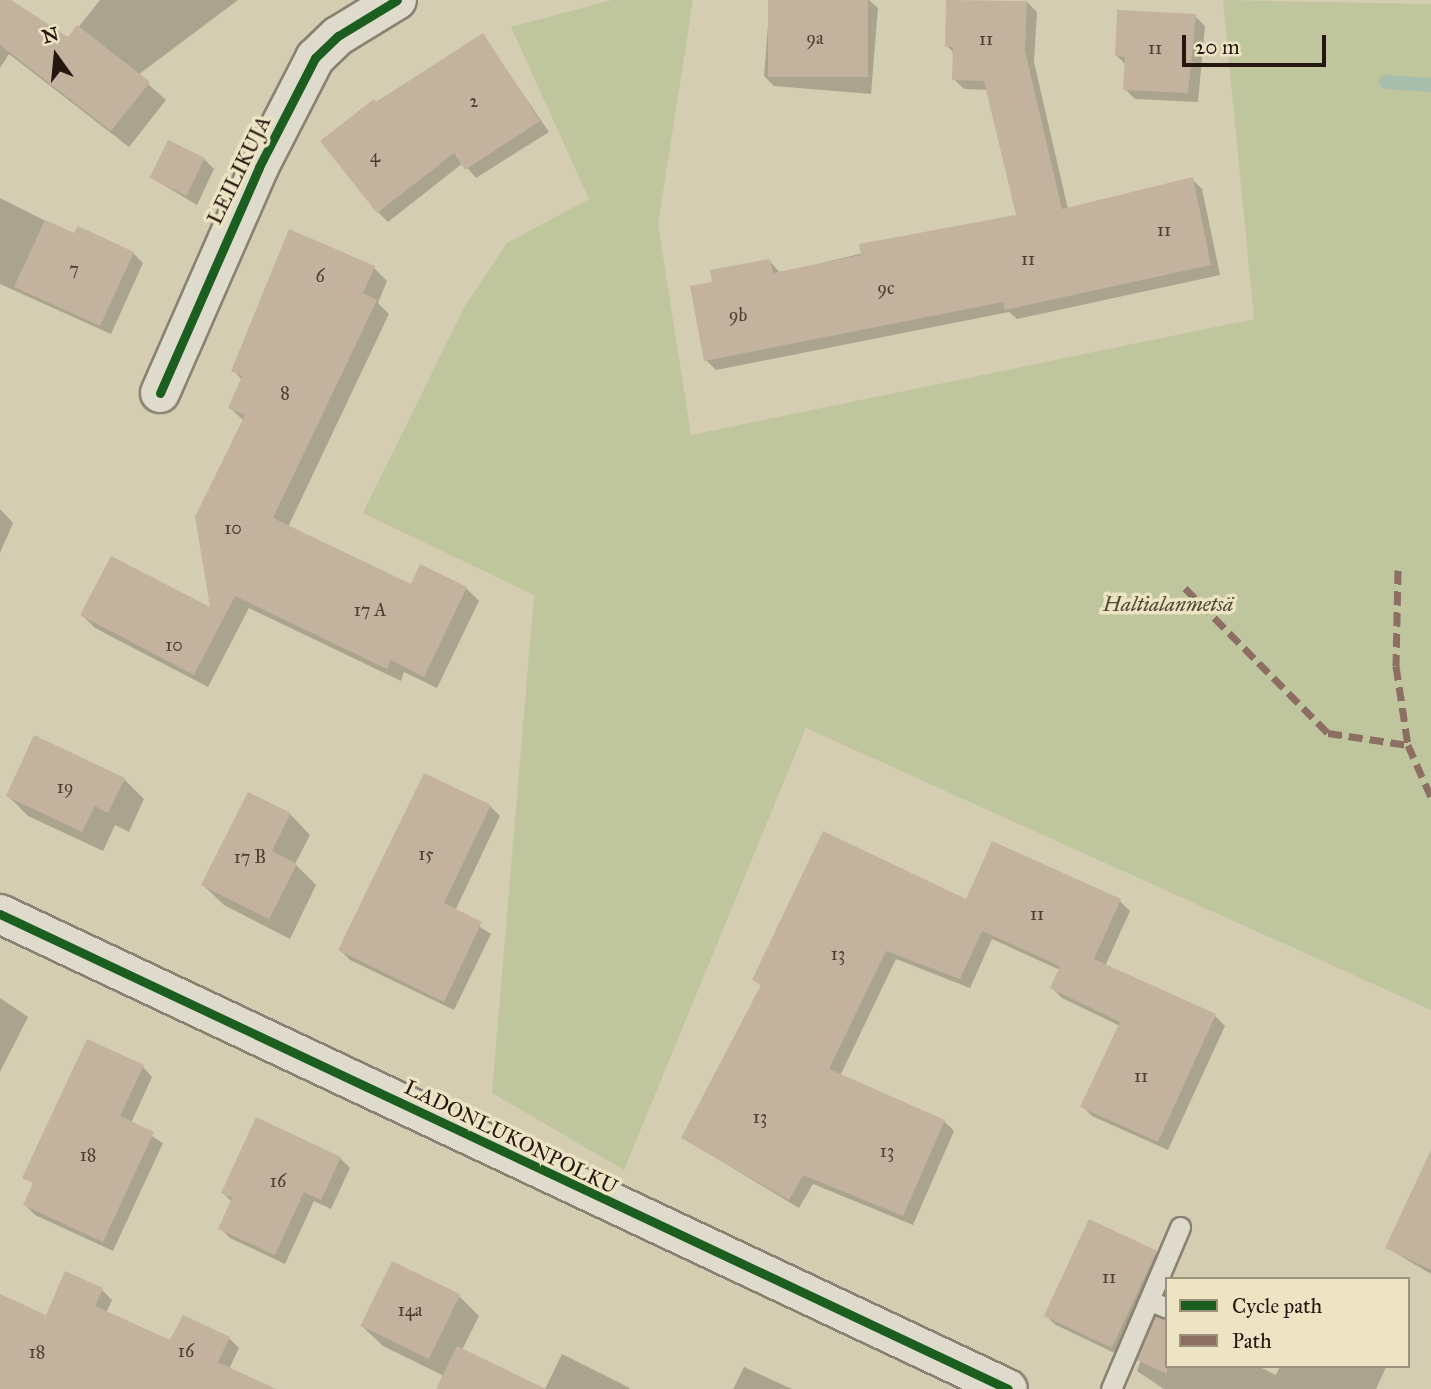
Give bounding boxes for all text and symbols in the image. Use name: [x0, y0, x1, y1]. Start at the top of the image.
north arrow: [21, 21, 91, 91]
scale bar: [1186, 21, 1330, 65]
text: N: [40, 22, 61, 48]
house number: 9a: [806, 27, 824, 49]
house number: 11: [979, 28, 993, 50]
text: 20 m: [1195, 34, 1240, 60]
house number: 11: [1148, 37, 1162, 59]
house number: 2: [470, 90, 478, 112]
street label: LEILIKUJA: [202, 112, 276, 228]
house number: 4: [370, 145, 380, 167]
house number: 11: [1157, 219, 1171, 241]
house number: 11: [1021, 248, 1035, 270]
house number: 7: [69, 258, 79, 280]
house number: 6: [315, 265, 325, 287]
house number: 9c: [877, 277, 895, 299]
house number: 9b: [729, 304, 747, 326]
house number: 8: [280, 382, 290, 404]
house number: 10: [224, 517, 242, 539]
park label: Haltialanmetsä: [1103, 591, 1233, 617]
house number: 17 A: [354, 599, 386, 621]
house number: 10: [165, 634, 183, 656]
house number: 19: [57, 776, 73, 798]
house number: 15: [418, 843, 434, 865]
house number: 17 B: [234, 846, 266, 868]
house number: 11: [1030, 903, 1044, 925]
house number: 13: [831, 943, 845, 965]
house number: 11: [1134, 1065, 1148, 1087]
street label: LADONLUKONPOLKU: [400, 1074, 622, 1200]
house number: 13: [753, 1106, 767, 1128]
house number: 13: [880, 1140, 894, 1162]
house number: 18: [80, 1144, 96, 1166]
house number: 16: [270, 1170, 286, 1192]
house number: 11: [1102, 1266, 1116, 1288]
legend: [1165, 1277, 1410, 1368]
text: Cycle path: [1232, 1293, 1322, 1319]
house number: 14a: [398, 1299, 422, 1321]
text: Path: [1232, 1328, 1272, 1354]
house number: 16: [178, 1340, 194, 1362]
house number: 18: [29, 1341, 45, 1363]

